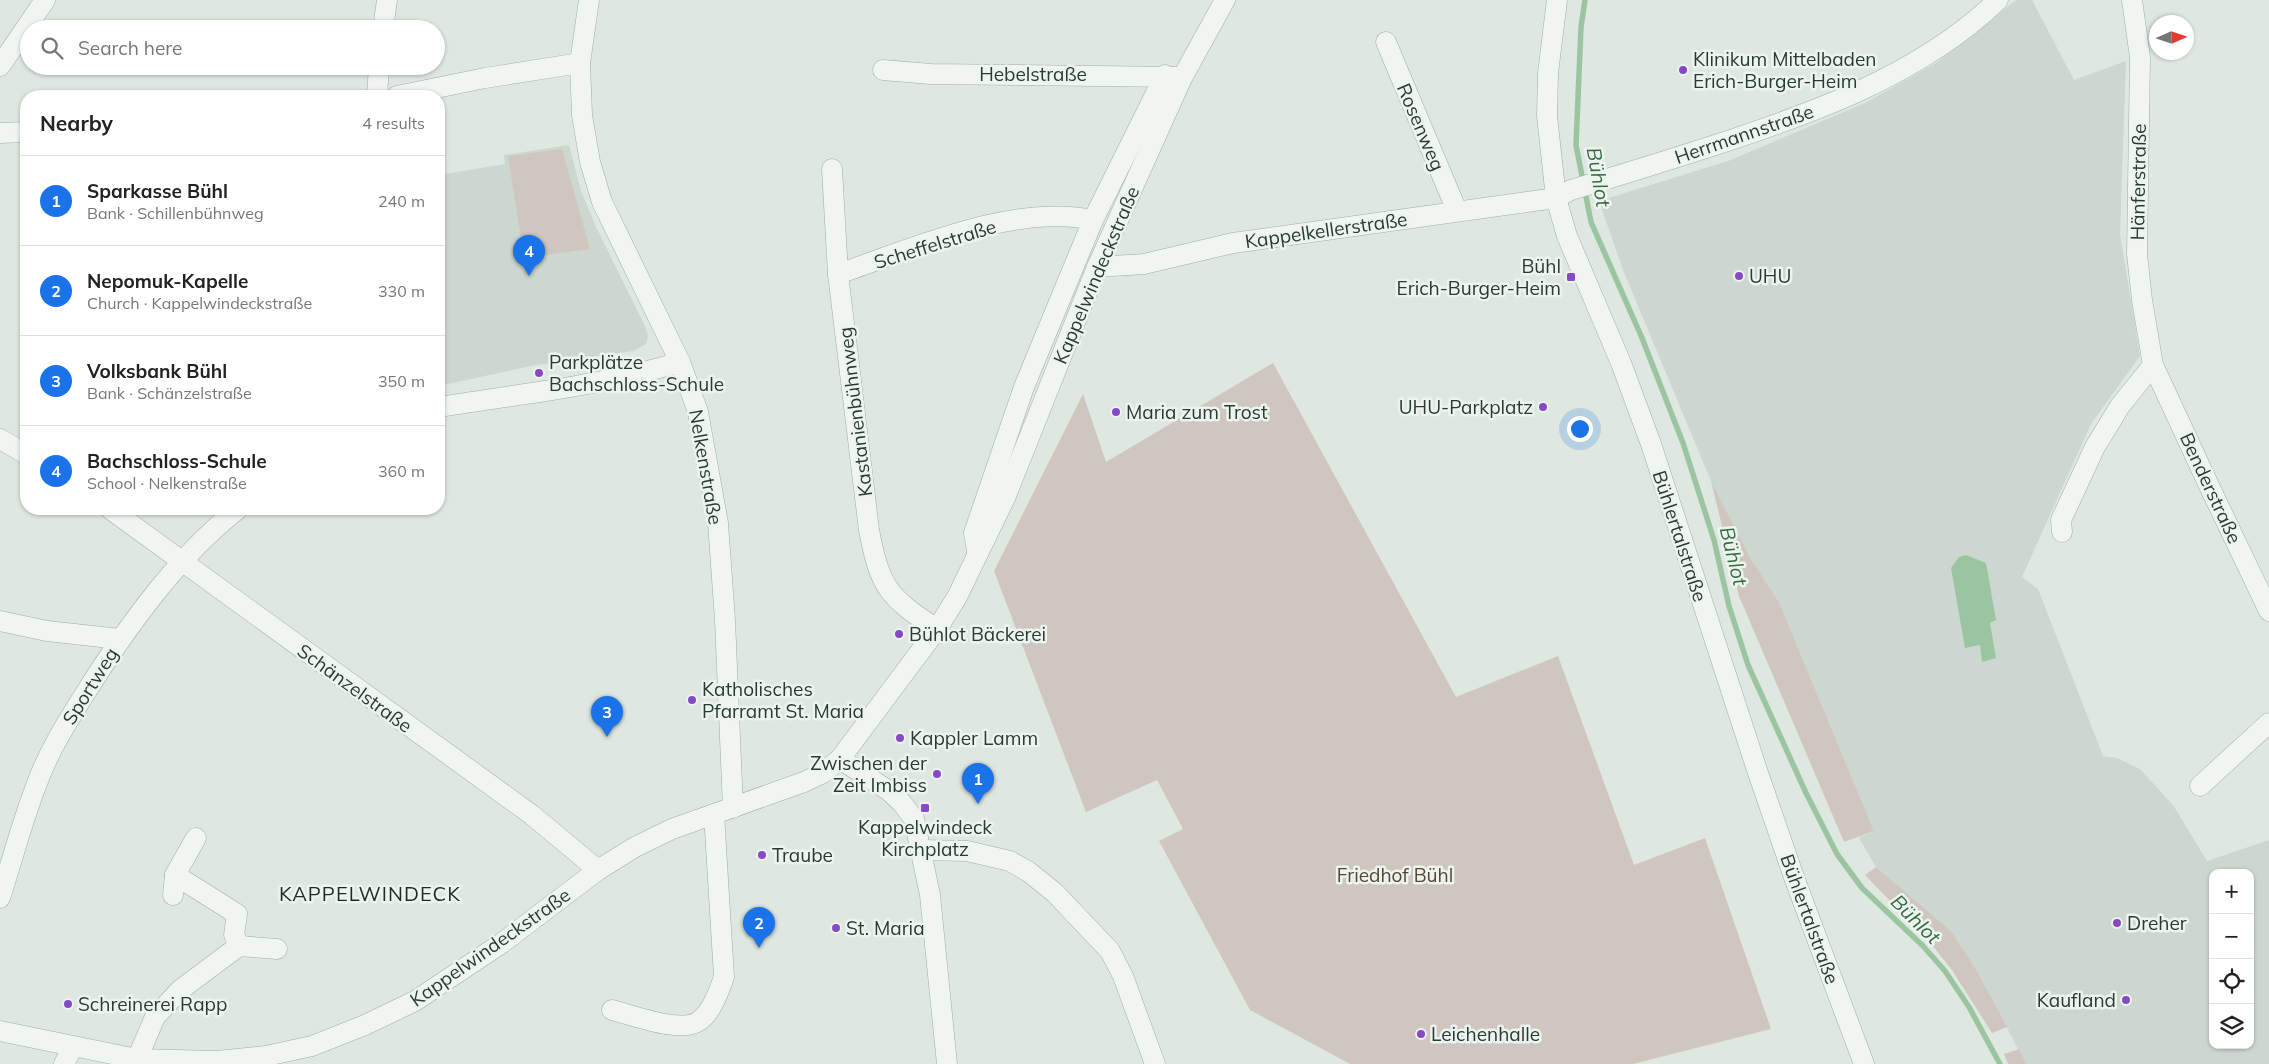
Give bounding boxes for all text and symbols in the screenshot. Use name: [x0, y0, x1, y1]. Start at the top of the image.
north arrow: [2149, 15, 2194, 60]
search box: [20, 20, 445, 75]
icon: search: [38, 34, 66, 62]
text: Search here: [78, 36, 182, 60]
place label: Klinikum Mittelbaden Erich-Burger-Heim: [1693, 47, 1876, 93]
street label: Hebelstraße: [979, 62, 1087, 86]
marker: Klinikum Mittelbaden Erich-Burger-Heim: [1677, 64, 1689, 76]
street label: Rosenweg: [1392, 80, 1450, 174]
street label: Herrmannstraße: [1671, 99, 1817, 169]
text: Nearby: [40, 110, 113, 136]
text: 4 results: [362, 113, 425, 133]
street label: Hänferstraße: [2125, 123, 2151, 241]
water label: Bühlot: [1581, 145, 1617, 210]
text: Sparkasse Bühl: [87, 179, 228, 203]
street label: Kappelwindeckstraße: [1048, 183, 1144, 367]
text: 1: [51, 191, 61, 211]
text: 240 m: [378, 191, 425, 211]
text: Bank · Schillenbühnweg: [87, 203, 264, 223]
street label: Kappelkellerstraße: [1243, 207, 1409, 253]
street label: Scheffelstraße: [871, 214, 999, 274]
pin: 4: [513, 235, 545, 276]
place label: Bühl Erich-Burger-Heim: [1397, 254, 1561, 300]
place label: UHU: [1749, 264, 1791, 288]
text: Nepomuk-Kapelle: [87, 269, 248, 293]
marker: UHU: [1733, 270, 1745, 282]
marker: Bühl Erich-Burger-Heim: [1565, 271, 1577, 283]
text: 2: [51, 281, 61, 301]
text: 330 m: [378, 281, 425, 301]
text: Church · Kappelwindeckstraße: [87, 293, 312, 313]
street label: Kastanienbühnweg: [833, 326, 877, 498]
place label: Parkplätze Bachschloss-Schule: [549, 350, 724, 396]
text: Volksbank Bühl: [87, 359, 227, 383]
marker: Parkplätze Bachschloss-Schule: [533, 367, 545, 379]
text: 3: [51, 371, 61, 391]
text: 350 m: [378, 371, 425, 391]
text: Bank · Schänzelstraße: [87, 383, 252, 403]
place label: UHU-Parkplatz: [1399, 395, 1533, 419]
place label: Maria zum Trost: [1126, 400, 1268, 424]
marker: UHU-Parkplatz: [1537, 401, 1549, 413]
marker: Maria zum Trost: [1110, 406, 1122, 418]
street label: Nelkenstraße: [684, 407, 728, 527]
your location: [1567, 416, 1593, 442]
street label: Benderstraße: [2175, 429, 2247, 547]
text: Bachschloss-Schule: [87, 449, 267, 473]
text: 4: [51, 461, 61, 481]
text: 360 m: [378, 461, 425, 481]
street label: Bühlertalstraße: [1648, 467, 1712, 605]
text: School · Nelkenstraße: [87, 473, 247, 493]
water label: Bühlot: [1715, 524, 1754, 589]
place label: Bühlot Bäckerei: [909, 622, 1046, 646]
marker: Bühlot Bäckerei: [893, 628, 905, 640]
street label: Schänzelstraße: [293, 638, 417, 738]
street label: Sportweg: [57, 643, 123, 729]
place label: Katholisches Pfarramt St. Maria: [702, 677, 864, 723]
marker: Katholisches Pfarramt St. Maria: [686, 694, 698, 706]
pin: 3: [591, 696, 623, 737]
place label: Kappler Lamm: [910, 726, 1038, 750]
marker: Kappler Lamm: [894, 732, 906, 744]
place label: Zwischen der Zeit Imbiss: [810, 751, 927, 797]
pin: 1: [962, 763, 994, 804]
marker: Zwischen der Zeit Imbiss: [931, 768, 943, 780]
marker: Kappelwindeck Kirchplatz: [919, 802, 931, 814]
place label: Kappelwindeck Kirchplatz: [858, 815, 992, 861]
place label: Traube: [772, 843, 833, 867]
marker: Traube: [756, 849, 768, 861]
street label: Bühlertalstraße: [1775, 851, 1845, 987]
park label: Friedhof Bühl: [1337, 863, 1453, 887]
map controls: [2209, 869, 2254, 1049]
button: +: [2209, 869, 2254, 914]
district label: KAPPELWINDECK: [279, 881, 461, 906]
street label: Kappelwindeckstraße: [405, 883, 575, 1011]
water label: Bühlot: [1886, 889, 1947, 950]
pin: 2: [743, 907, 775, 948]
place label: Dreher: [2127, 911, 2187, 935]
button: −: [2209, 914, 2254, 959]
place label: St. Maria: [846, 916, 925, 940]
marker: Dreher: [2111, 917, 2123, 929]
marker: St. Maria: [830, 922, 842, 934]
button: locate: [2209, 959, 2254, 1004]
place label: Kaufland: [2037, 988, 2116, 1012]
place label: Schreinerei Rapp: [78, 992, 227, 1016]
marker: Kaufland: [2120, 994, 2132, 1006]
marker: Schreinerei Rapp: [62, 998, 74, 1010]
button: layers: [2209, 1004, 2254, 1049]
place label: Leichenhalle: [1431, 1022, 1540, 1046]
marker: Leichenhalle: [1415, 1028, 1427, 1040]

